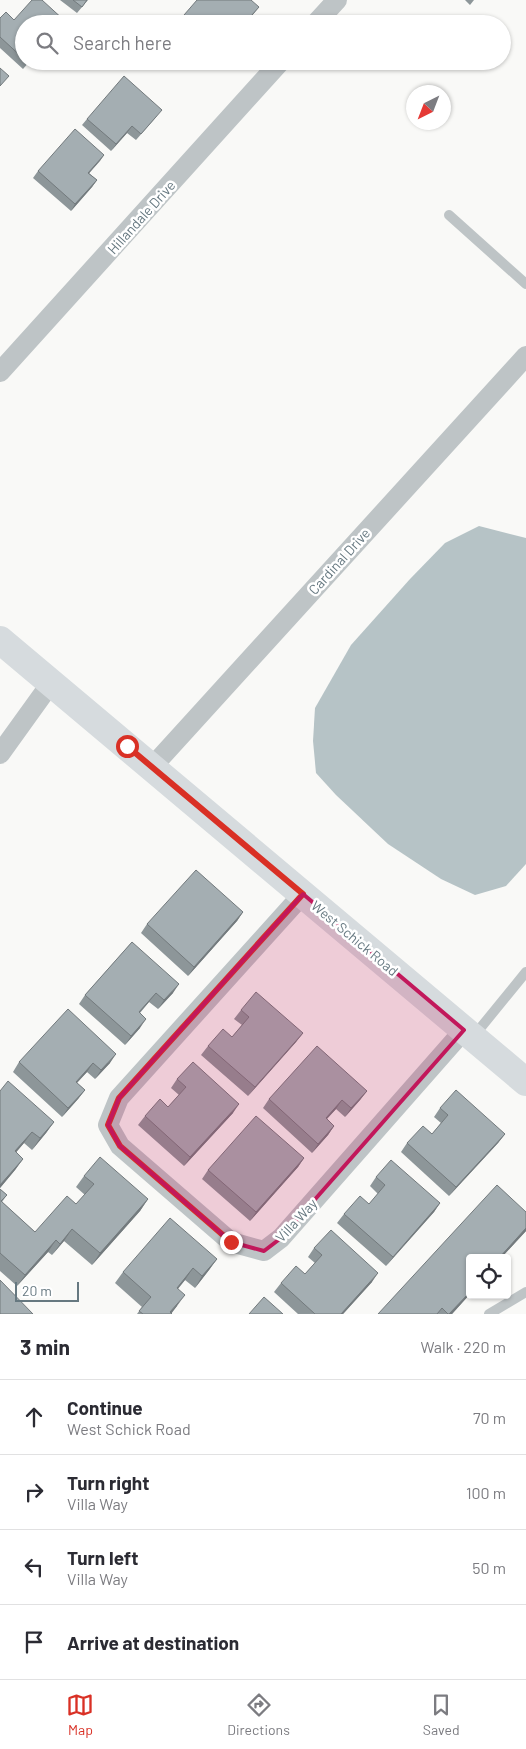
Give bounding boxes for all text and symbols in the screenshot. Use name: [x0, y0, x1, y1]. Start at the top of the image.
search box: [15, 15, 511, 70]
icon: search: [33, 29, 61, 57]
text: Search here: [73, 31, 172, 54]
north arrow: [406, 85, 451, 130]
street label: Hillandale Drive: [103, 177, 179, 257]
street label: Cardinal Drive: [305, 524, 373, 598]
route start: [116, 735, 139, 758]
street label: West Schick Road: [308, 897, 402, 979]
street label: Villa Way: [272, 1194, 321, 1245]
route end: [220, 1231, 243, 1254]
map controls: [466, 1254, 511, 1299]
button: locate: [466, 1254, 511, 1299]
scale bar: [15, 1279, 79, 1302]
text: 20 m: [22, 1282, 52, 1299]
text: 3 min: [20, 1334, 70, 1359]
text: Walk · 220 m: [420, 1337, 506, 1356]
text: Continue: [67, 1396, 143, 1419]
icon: ahead: [20, 1403, 48, 1431]
text: 70 m: [473, 1408, 506, 1427]
text: West Schick Road: [67, 1419, 191, 1438]
text: Turn right: [67, 1471, 149, 1494]
icon: right: [20, 1478, 48, 1506]
text: 100 m: [466, 1483, 506, 1502]
text: Villa Way: [67, 1494, 128, 1513]
text: Turn left: [67, 1546, 138, 1569]
icon: left: [20, 1553, 48, 1581]
text: 50 m: [472, 1558, 506, 1577]
text: Villa Way: [67, 1569, 128, 1588]
icon: arrive: [20, 1628, 48, 1656]
text: Arrive at destination: [67, 1631, 239, 1654]
tab: Map: [66, 1691, 94, 1738]
tab: Directions: [227, 1691, 290, 1738]
tab: Saved: [423, 1691, 460, 1738]

